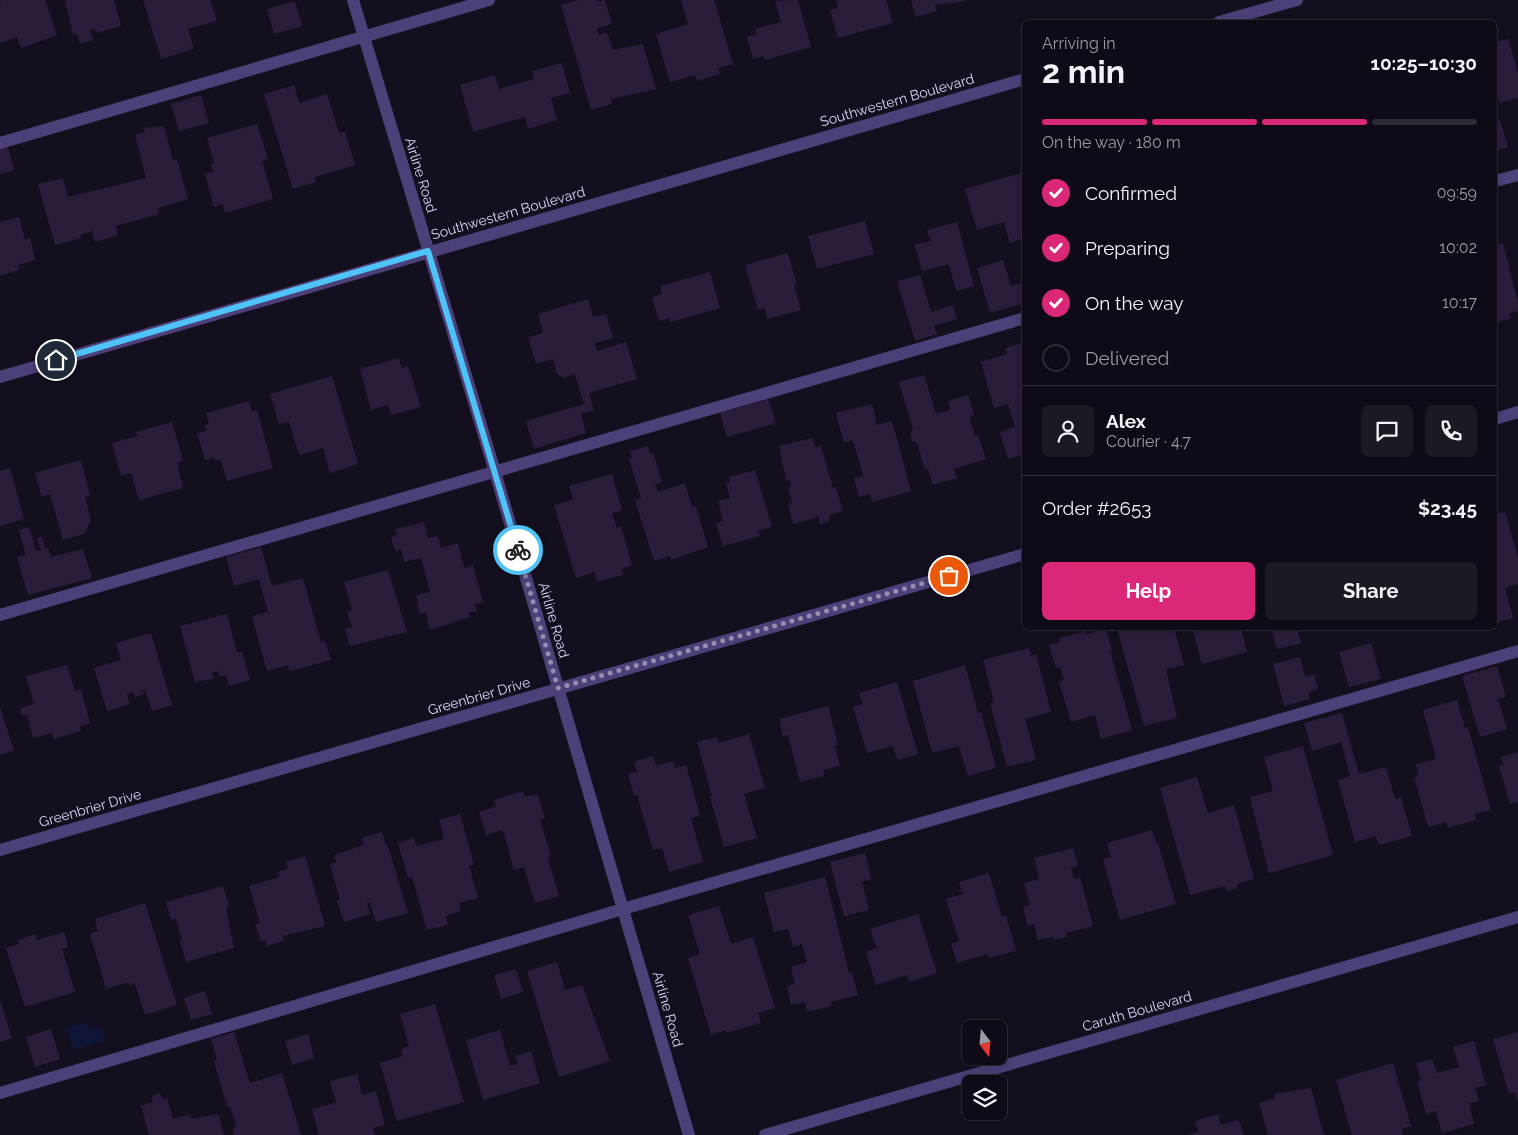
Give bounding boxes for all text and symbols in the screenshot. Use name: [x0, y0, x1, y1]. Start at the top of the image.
text: Arriving in: [1042, 34, 1116, 53]
text: 10:25–10:30: [1371, 52, 1477, 74]
text: 2 min: [1042, 53, 1125, 90]
street label: Southwestern Boulevard: [818, 70, 976, 130]
text: On the way · 180 m: [1042, 133, 1181, 152]
street label: Airline Road: [402, 135, 440, 215]
icon: check: [1042, 179, 1070, 207]
text: Confirmed: [1085, 182, 1177, 204]
street label: Southwestern Boulevard: [429, 183, 587, 243]
text: 09:59: [1437, 183, 1477, 202]
icon: check: [1042, 234, 1070, 262]
text: Preparing: [1085, 237, 1170, 259]
text: 10:02: [1439, 238, 1477, 257]
icon: check: [1042, 289, 1070, 317]
text: On the way: [1085, 292, 1184, 314]
text: 10:17: [1442, 293, 1477, 312]
pin: [35, 339, 77, 381]
icon: home: [42, 346, 70, 374]
text: Delivered: [1085, 347, 1169, 369]
button: person: [1042, 405, 1094, 457]
button: chat: [1361, 405, 1413, 457]
button: phone: [1425, 405, 1477, 457]
text: Alex: [1106, 410, 1146, 432]
text: Courier · 4.7: [1106, 432, 1191, 451]
text: Order #2653: [1042, 497, 1151, 519]
text: $23.45: [1418, 497, 1477, 519]
courier: [493, 525, 543, 575]
icon: bike: [504, 536, 532, 564]
pin: [928, 555, 970, 597]
icon: bag: [935, 562, 963, 590]
button: Help: [1042, 562, 1255, 620]
button: Share: [1265, 562, 1477, 620]
street label: Airline Road: [536, 580, 572, 660]
street label: Greenbrier Drive: [426, 674, 532, 718]
street label: Greenbrier Drive: [37, 786, 143, 830]
street label: Airline Road: [650, 969, 686, 1049]
street label: Caruth Boulevard: [1080, 988, 1194, 1034]
north arrow: [962, 1020, 1008, 1065]
map controls: [962, 1020, 1007, 1120]
button: layers: [962, 1075, 1007, 1120]

